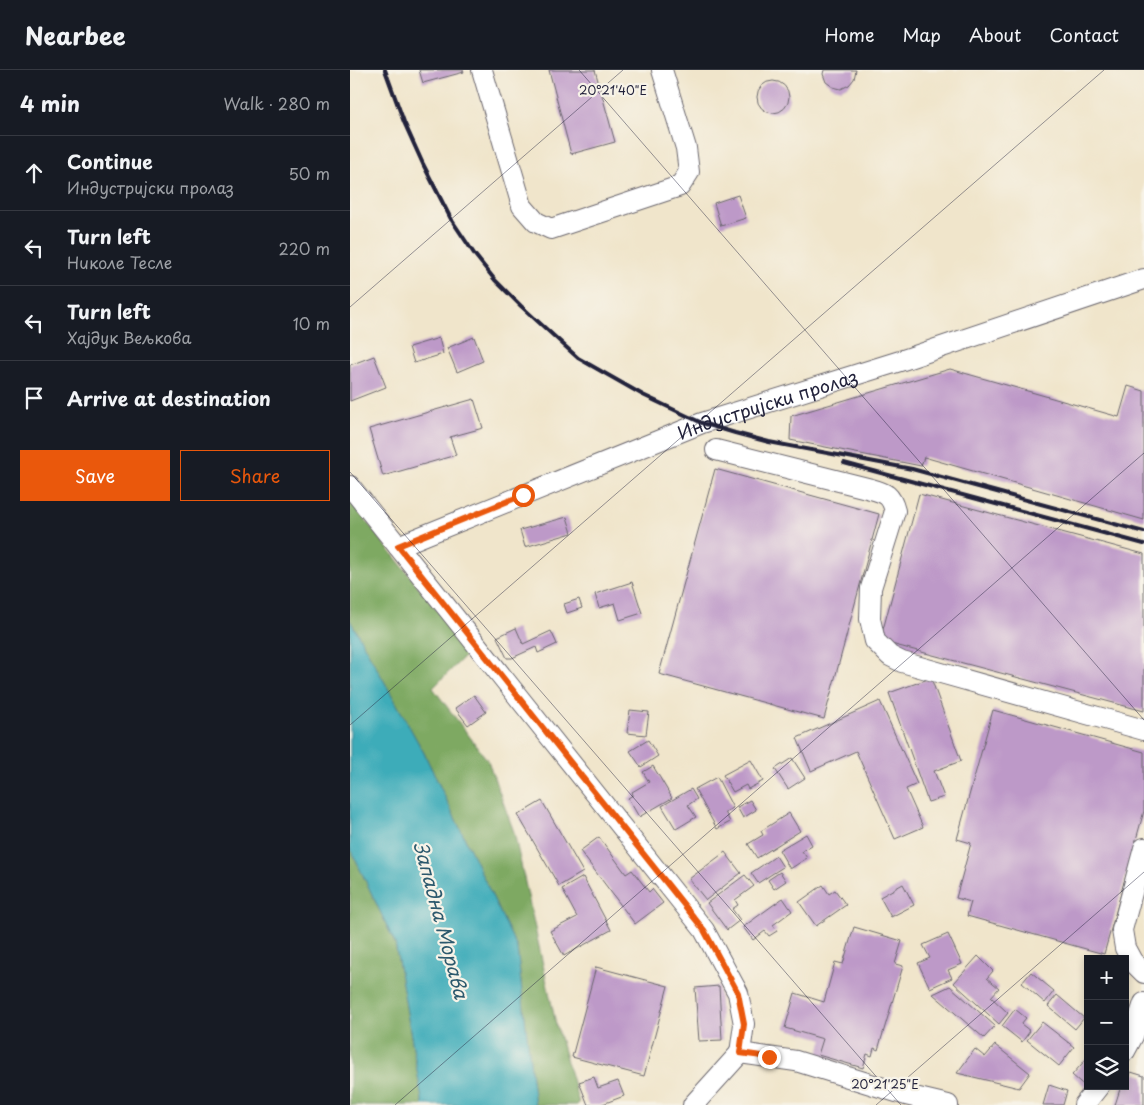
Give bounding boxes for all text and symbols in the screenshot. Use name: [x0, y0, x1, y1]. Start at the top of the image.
text: Nearbee: [25, 17, 126, 53]
text: Home: [824, 21, 874, 48]
text: Map: [902, 21, 941, 48]
text: About: [969, 21, 1021, 48]
text: Contact: [1049, 21, 1119, 48]
text: 20°21'40"E: [579, 81, 647, 99]
text: 4 min: [20, 87, 80, 119]
text: Walk · 280 m: [223, 91, 330, 115]
text: Continue: [67, 147, 153, 175]
icon: ahead: [20, 159, 48, 187]
text: 50 m: [289, 161, 330, 185]
text: Индустријски пролаз: [67, 175, 234, 199]
text: Turn left: [67, 222, 151, 250]
icon: left: [20, 234, 48, 262]
text: 220 m: [279, 236, 330, 260]
text: Николе Тесле: [67, 250, 172, 274]
text: Turn left: [67, 297, 151, 325]
icon: left: [20, 309, 48, 337]
text: 10 m: [293, 311, 330, 335]
text: Хајдук Вељкова: [67, 325, 191, 349]
street label: Индустријски пролаз: [673, 362, 861, 445]
icon: arrive: [20, 384, 48, 412]
text: Arrive at destination: [67, 384, 271, 412]
button: Save: [20, 450, 170, 501]
button: Share: [180, 450, 330, 501]
route start: [512, 484, 535, 507]
water label: Западна Морава: [408, 838, 477, 1003]
map controls: [1084, 955, 1129, 1090]
button: +: [1084, 955, 1129, 1000]
button: −: [1084, 1000, 1129, 1045]
button: layers: [1084, 1045, 1129, 1090]
route end: [758, 1046, 781, 1069]
text: 20°21'25"E: [851, 1075, 919, 1093]

